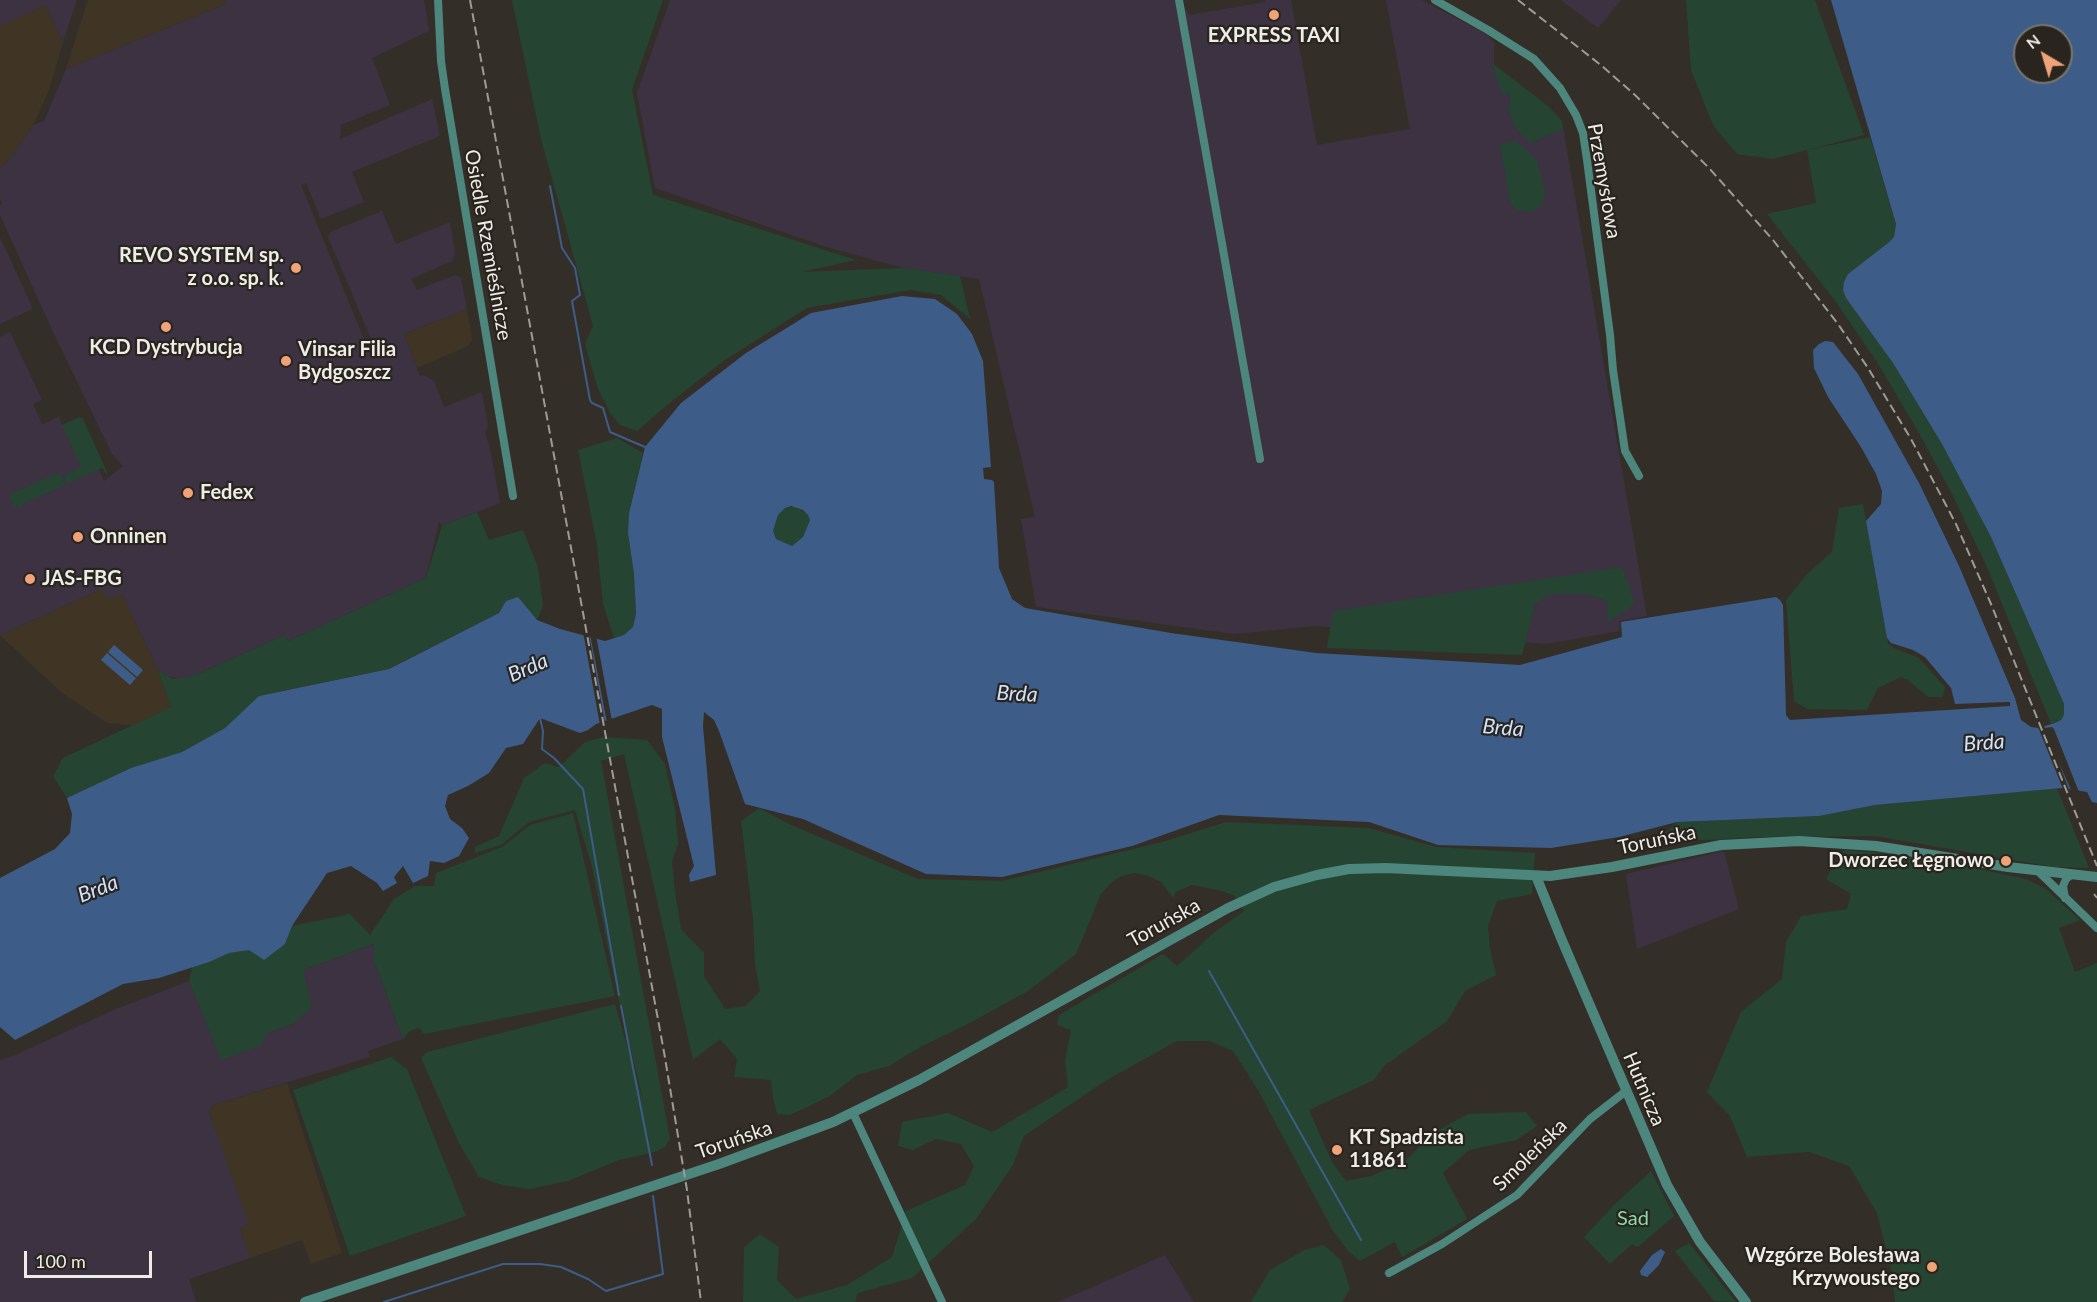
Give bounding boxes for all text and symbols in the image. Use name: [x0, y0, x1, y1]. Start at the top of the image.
marker: EXPRESS TAXI: [1267, 8, 1281, 22]
place label: EXPRESS TAXI: [1208, 24, 1340, 48]
north arrow: [2013, 24, 2073, 84]
text: N: [2022, 30, 2044, 52]
street label: Przemysłowa: [1582, 122, 1626, 240]
street label: Osiedle Rzemieślnicze: [459, 148, 517, 342]
place label: REVO SYSTEM sp. z o.o. sp. k.: [119, 244, 284, 291]
marker: REVO SYSTEM sp. z o.o. sp. k.: [289, 261, 303, 275]
marker: KCD Dystrybucja: [159, 320, 173, 334]
place label: KCD Dystrybucja: [89, 336, 243, 360]
place label: Vinsar Filia Bydgoszcz: [298, 338, 396, 385]
marker: Vinsar Filia Bydgoszcz: [279, 354, 293, 368]
place label: Fedex: [200, 481, 253, 505]
marker: Fedex: [181, 486, 195, 500]
place label: Onninen: [90, 525, 167, 549]
marker: Onninen: [71, 530, 85, 544]
place label: JAS-FBG: [42, 567, 122, 591]
marker: JAS-FBG: [23, 572, 37, 586]
water label: Brda: [504, 648, 552, 688]
water label: Brda: [996, 680, 1038, 708]
water label: Brda: [1481, 714, 1525, 742]
water label: Brda: [1963, 729, 2005, 757]
street label: Toruńska: [1616, 820, 1698, 860]
place label: Dworzec Łęgnowo: [1828, 849, 1994, 873]
marker: Dworzec Łęgnowo: [1999, 854, 2013, 868]
water label: Brda: [74, 870, 122, 908]
street label: Toruńska: [1124, 893, 1204, 953]
street label: Hutnicza: [1618, 1048, 1670, 1130]
street label: Smoleńska: [1488, 1114, 1572, 1196]
street label: Toruńska: [693, 1116, 775, 1164]
place label: KT Spadzista 11861: [1349, 1126, 1464, 1173]
marker: KT Spadzista 11861: [1330, 1143, 1344, 1157]
park label: Sad: [1617, 1207, 1649, 1231]
scale bar: [27, 1239, 154, 1277]
place label: Wzgórze Bolesława Krzywoustego: [1745, 1244, 1920, 1291]
text: 100 m: [35, 1250, 86, 1272]
marker: Wzgórze Bolesława Krzywoustego: [1925, 1260, 1939, 1274]

